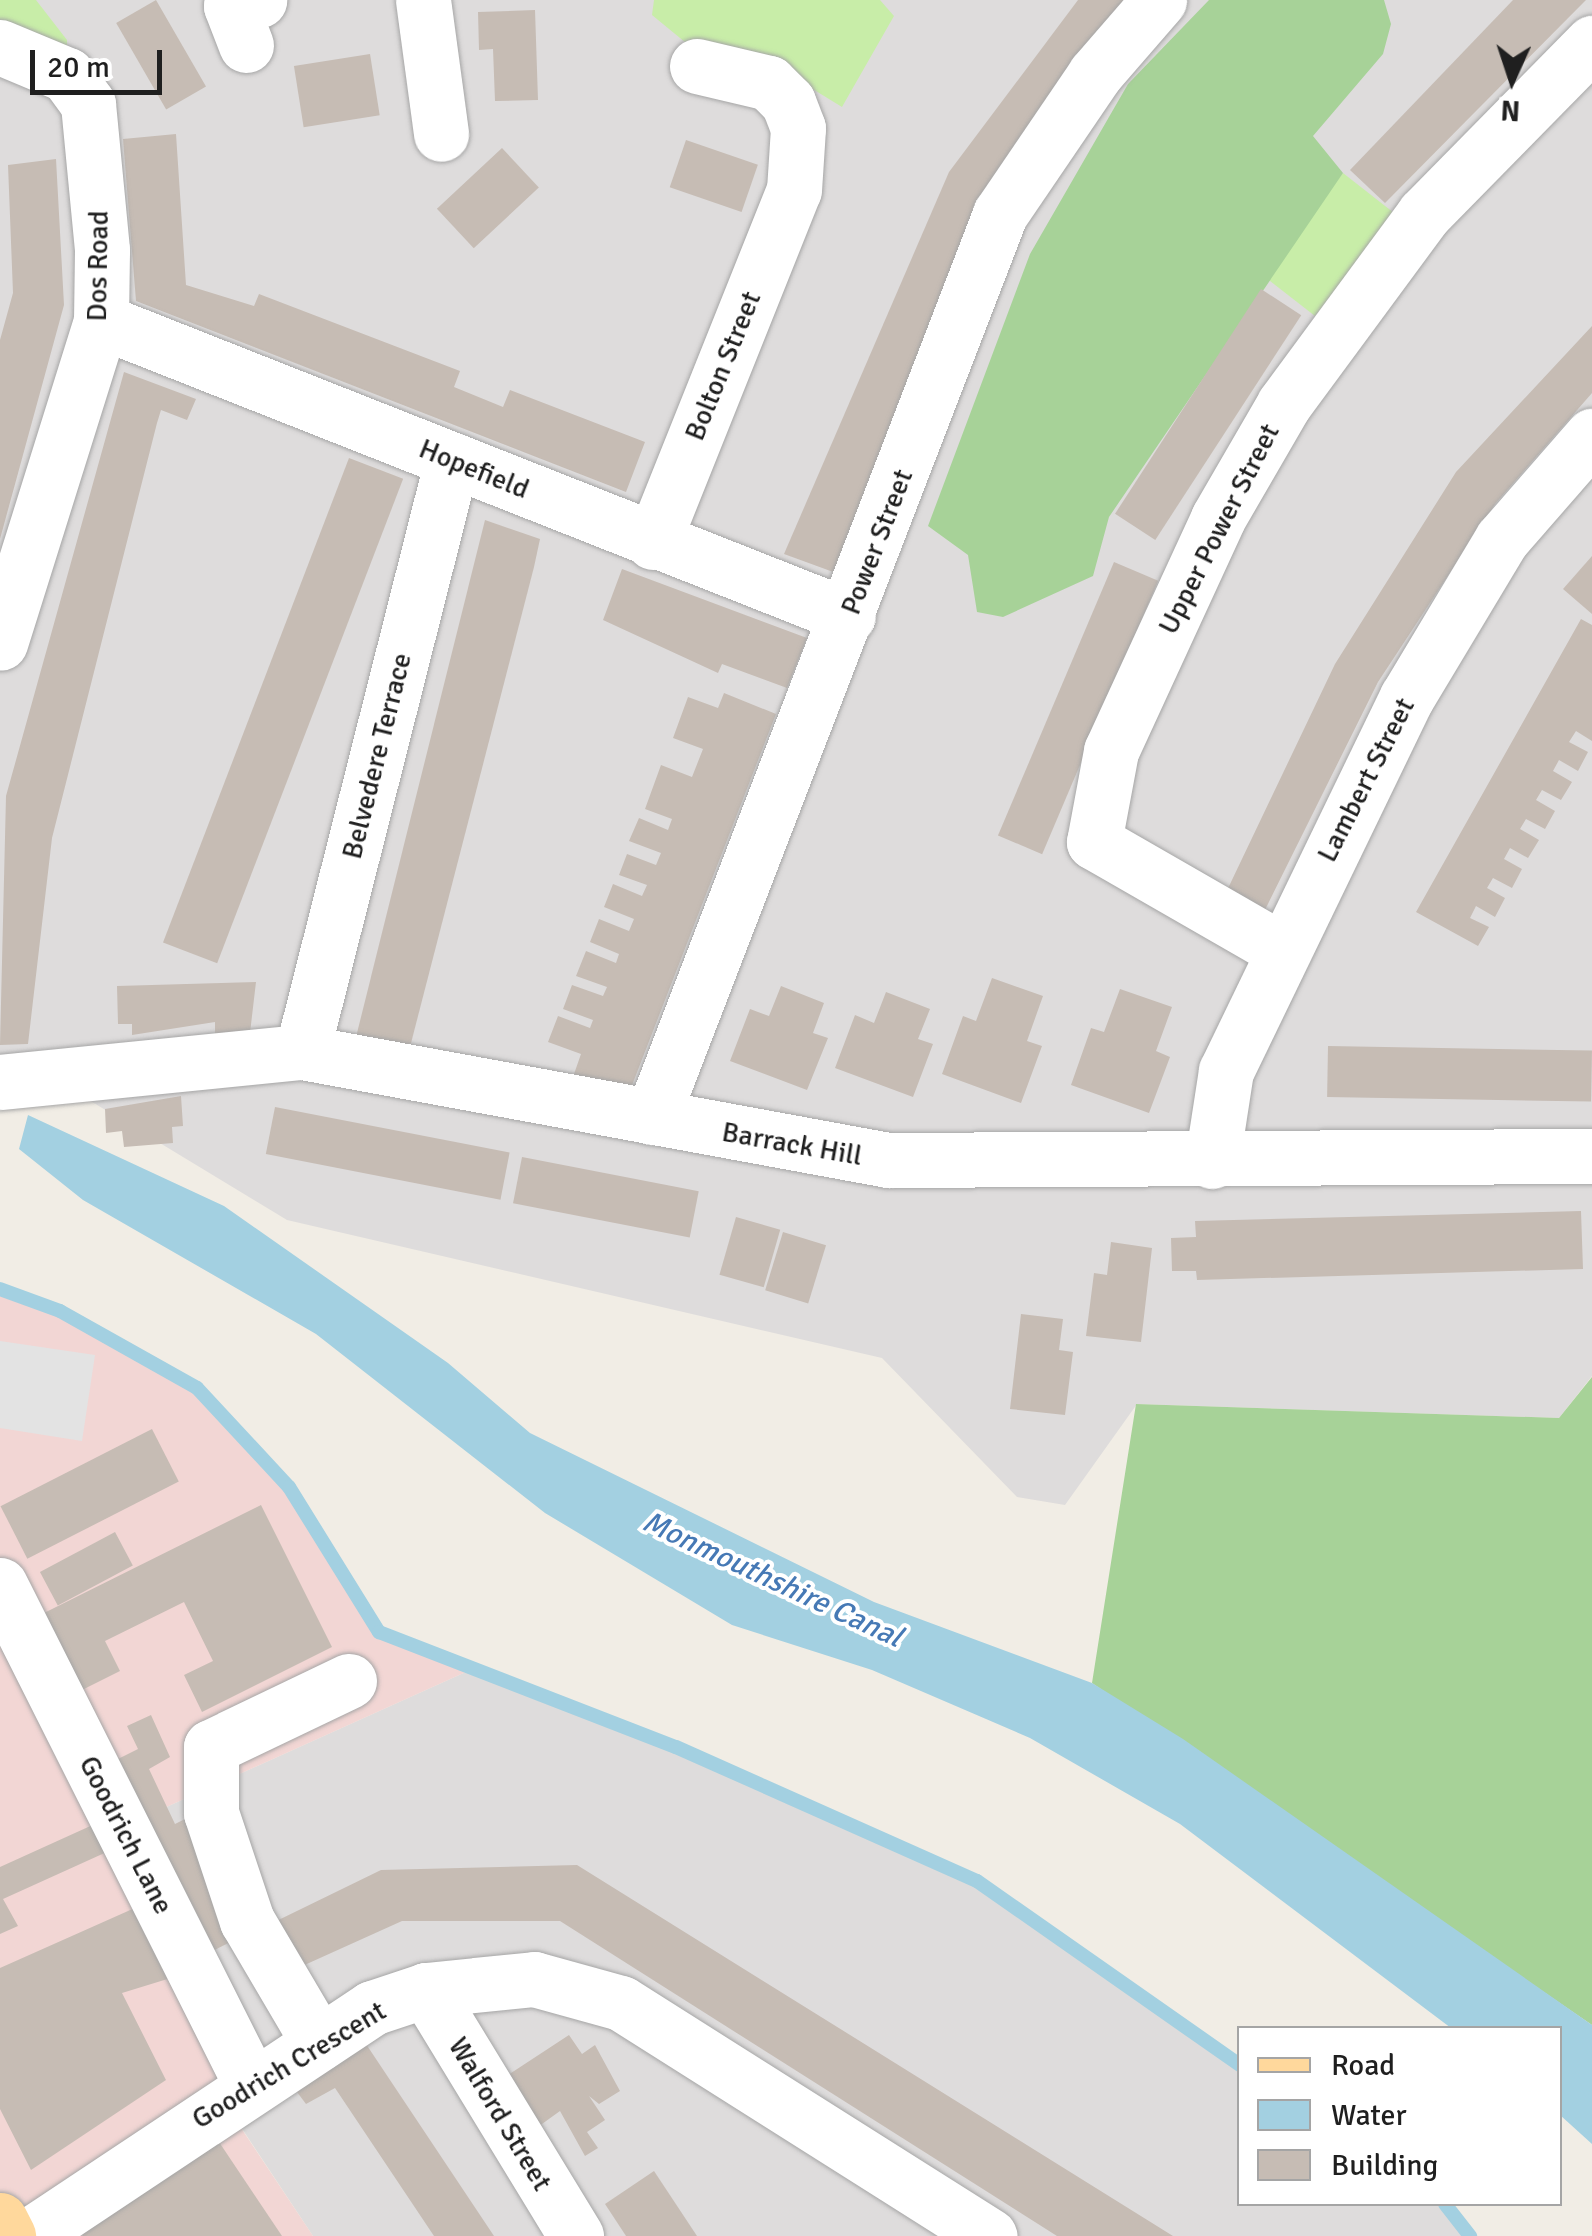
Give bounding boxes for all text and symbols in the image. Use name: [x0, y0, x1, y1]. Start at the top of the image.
scale bar: [35, 30, 168, 92]
north arrow: [1462, 30, 1562, 130]
text: 20 m: [47, 49, 110, 86]
text: N: [1500, 92, 1521, 127]
street label: Dos Road: [80, 210, 116, 322]
street label: Bolton Street: [678, 287, 768, 445]
street label: Upper Power Street: [1151, 418, 1287, 640]
street label: Hopefield: [414, 432, 534, 506]
street label: Power Street: [834, 465, 920, 619]
street label: Belvedere Terrace: [335, 650, 419, 862]
street label: Lambert Street: [1310, 692, 1422, 868]
street label: Barrack Hill: [719, 1115, 865, 1173]
water label: Monmouthshire Canal: [637, 1504, 907, 1656]
street label: Goodrich Lane: [72, 1750, 180, 1920]
street label: Goodrich Crescent: [186, 1994, 392, 2136]
legend: [1237, 2026, 1562, 2206]
street label: Walford Street: [441, 2031, 559, 2197]
text: Road: [1331, 2047, 1395, 2084]
text: Water: [1331, 2097, 1407, 2134]
text: Building: [1331, 2147, 1438, 2184]

